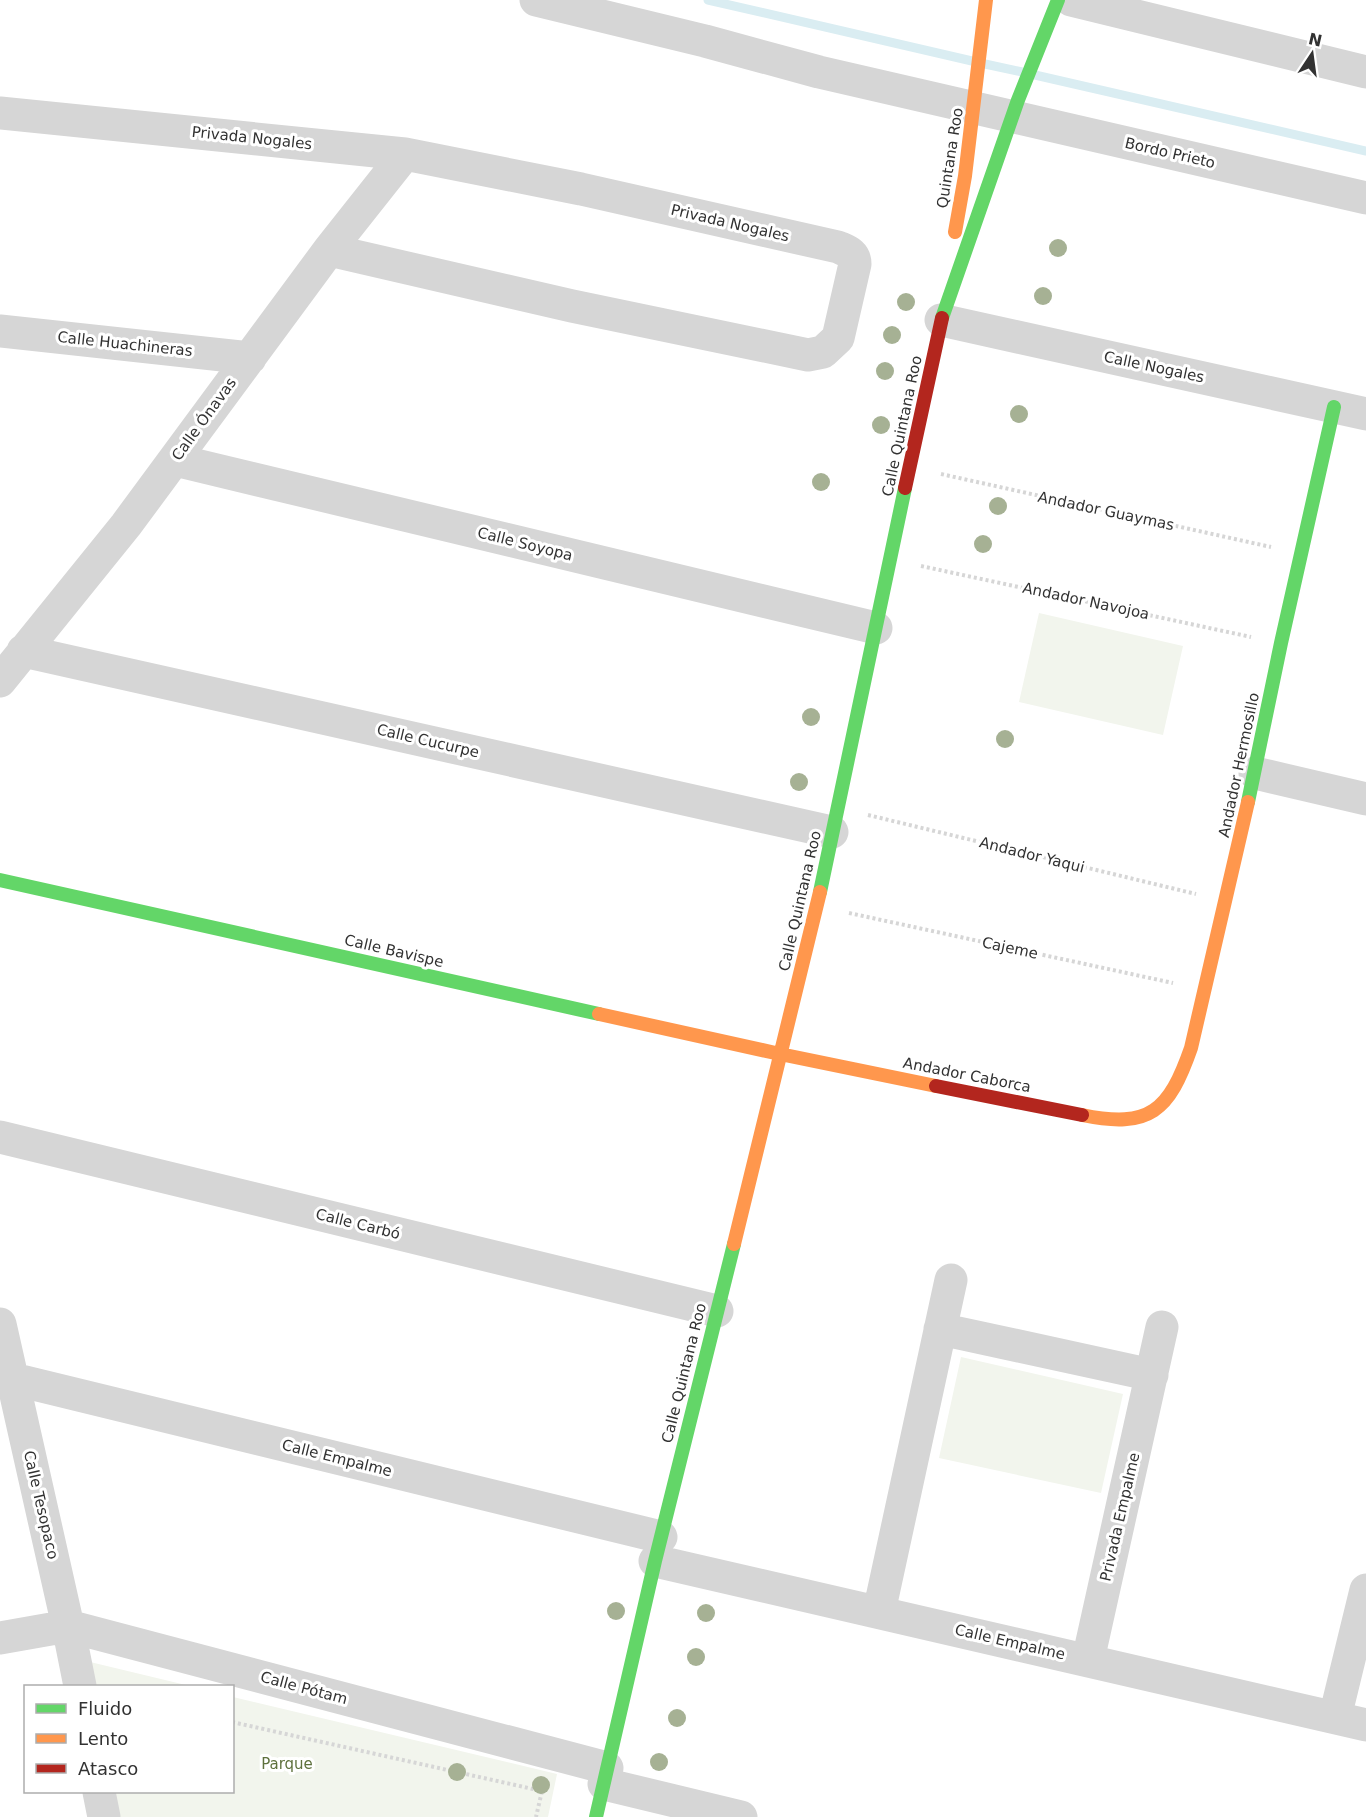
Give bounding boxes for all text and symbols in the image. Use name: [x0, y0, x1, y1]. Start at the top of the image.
north arrow: [1282, 24, 1342, 84]
text: N: [1307, 29, 1324, 51]
street label: Quintana Roo: [933, 106, 967, 210]
street label: Privada Nogales: [191, 123, 313, 153]
street label: Bordo Prieto: [1123, 134, 1217, 172]
street label: Privada Nogales: [669, 201, 791, 245]
street label: Calle Huachineras: [57, 328, 194, 360]
street label: Calle Nogales: [1102, 348, 1206, 386]
street label: Calle Quintana Roo: [878, 354, 926, 498]
street label: Calle Ónavas: [167, 373, 240, 464]
street label: Andador Guaymas: [1036, 488, 1176, 534]
street label: Calle Soyopa: [476, 523, 574, 565]
street label: Andador Navojoa: [1021, 579, 1151, 623]
street label: Andador Hermosillo: [1215, 691, 1263, 839]
street label: Calle Cucurpe: [375, 720, 481, 762]
street label: Calle Quintana Roo: [775, 829, 825, 973]
street label: Andador Yaqui: [978, 833, 1086, 877]
street label: Calle Bavispe: [343, 931, 445, 971]
street label: Cajeme: [980, 933, 1040, 963]
street label: Andador Caborca: [902, 1054, 1032, 1096]
street label: Calle Carbó: [314, 1205, 402, 1243]
street label: Calle Quintana Roo: [658, 1301, 710, 1445]
street label: Calle Empalme: [280, 1436, 394, 1480]
street label: Calle Tesopaco: [20, 1449, 62, 1561]
street label: Privada Empalme: [1096, 1451, 1144, 1583]
street label: Calle Empalme: [953, 1621, 1067, 1663]
street label: Calle Pótam: [259, 1668, 349, 1708]
legend: [24, 1685, 234, 1793]
text: Fluido: [78, 1698, 132, 1719]
text: Lento: [78, 1728, 128, 1749]
park label: Parque: [261, 1755, 313, 1773]
text: Atasco: [78, 1758, 138, 1779]

